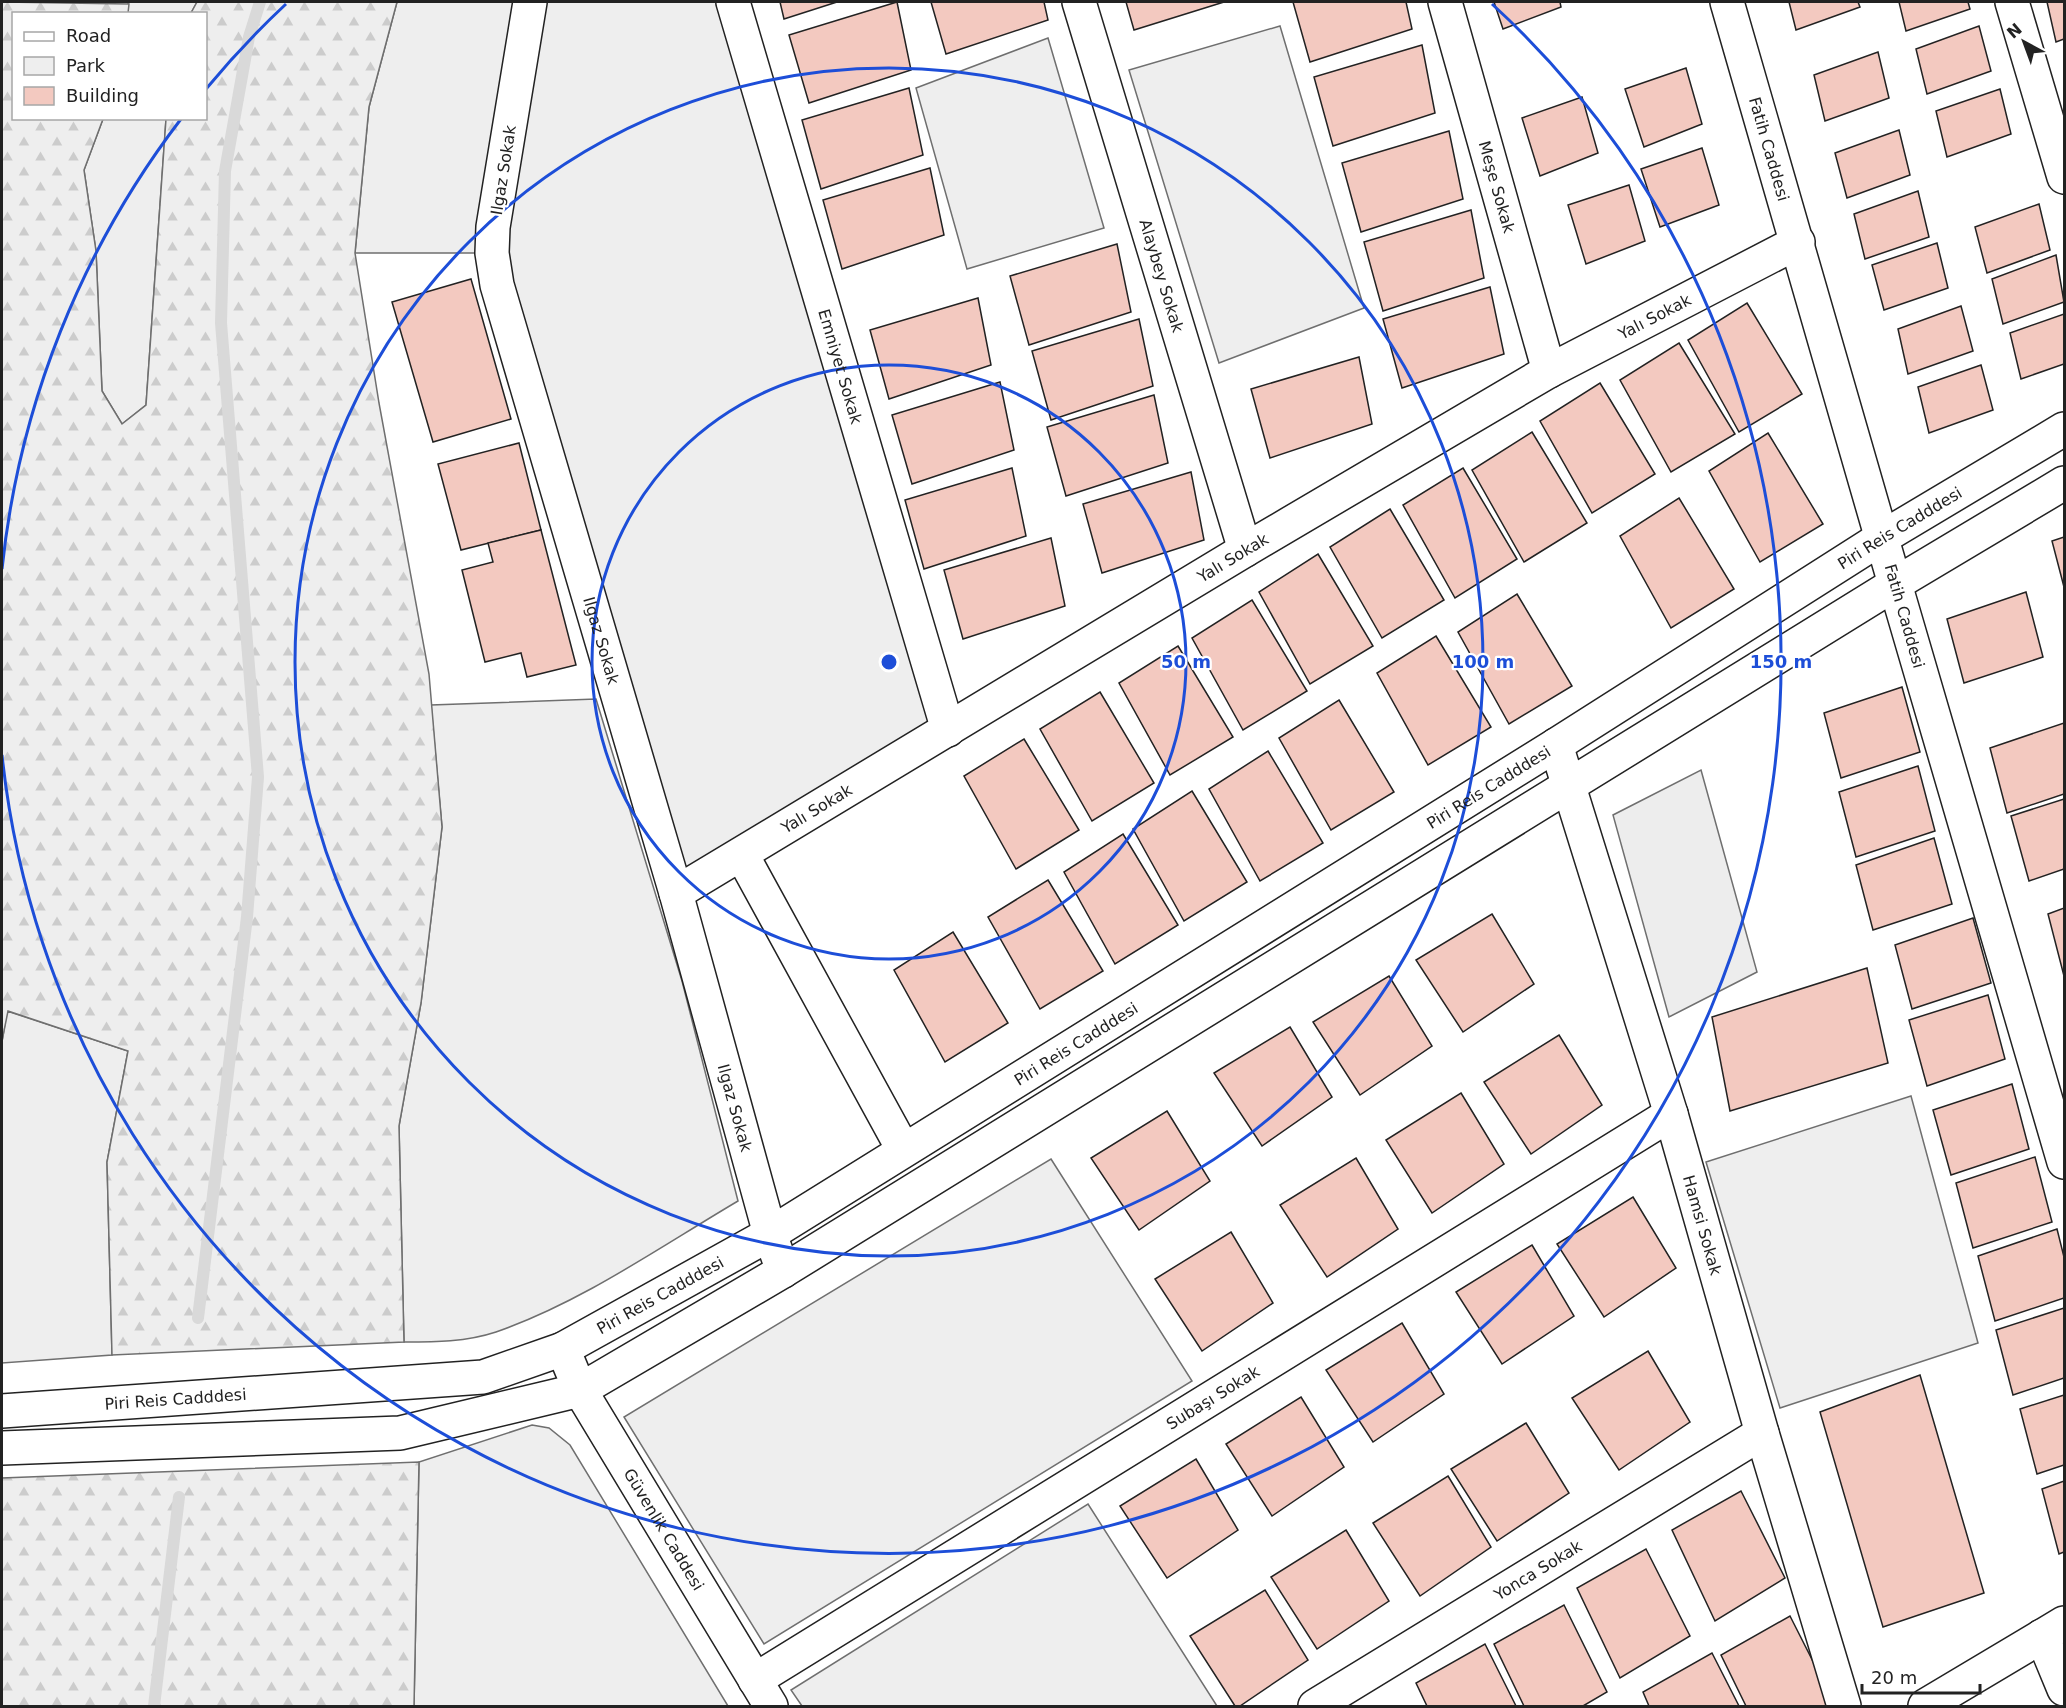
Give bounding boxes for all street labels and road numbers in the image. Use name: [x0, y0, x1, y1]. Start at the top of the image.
street label: Fatih Caddesi: [1745, 95, 1793, 203]
street label: Ilgaz Sokak: [487, 123, 520, 216]
street label: Meşe Sokak: [1475, 139, 1519, 236]
street label: Alaybey Sokak: [1135, 217, 1188, 335]
street label: Yalı Sokak: [1614, 290, 1695, 344]
street label: Emniyet Sokak: [814, 307, 866, 427]
street label: Piri Reis Cadddesi: [1834, 483, 1965, 573]
street label: Yalı Sokak: [1193, 529, 1273, 587]
street label: Fatih Caddesi: [1881, 562, 1928, 670]
street label: Ilgaz Sokak: [579, 594, 623, 687]
street label: Piri Reis Cadddesi: [1423, 742, 1554, 833]
street label: Yalı Sokak: [777, 780, 856, 838]
street label: Piri Reis Cadddesi: [1011, 999, 1141, 1090]
street label: Ilgaz Sokak: [714, 1062, 756, 1155]
street label: Hamsi Sokak: [1679, 1173, 1726, 1278]
street label: Piri Reis Cadddesi: [594, 1253, 727, 1338]
street label: Subaşı Sokak: [1163, 1361, 1264, 1434]
street label: Piri Reis Cadddesi: [104, 1385, 247, 1414]
street label: Güvenlik Caddesi: [620, 1465, 708, 1594]
street label: Yonca Sokak: [1490, 1536, 1586, 1605]

